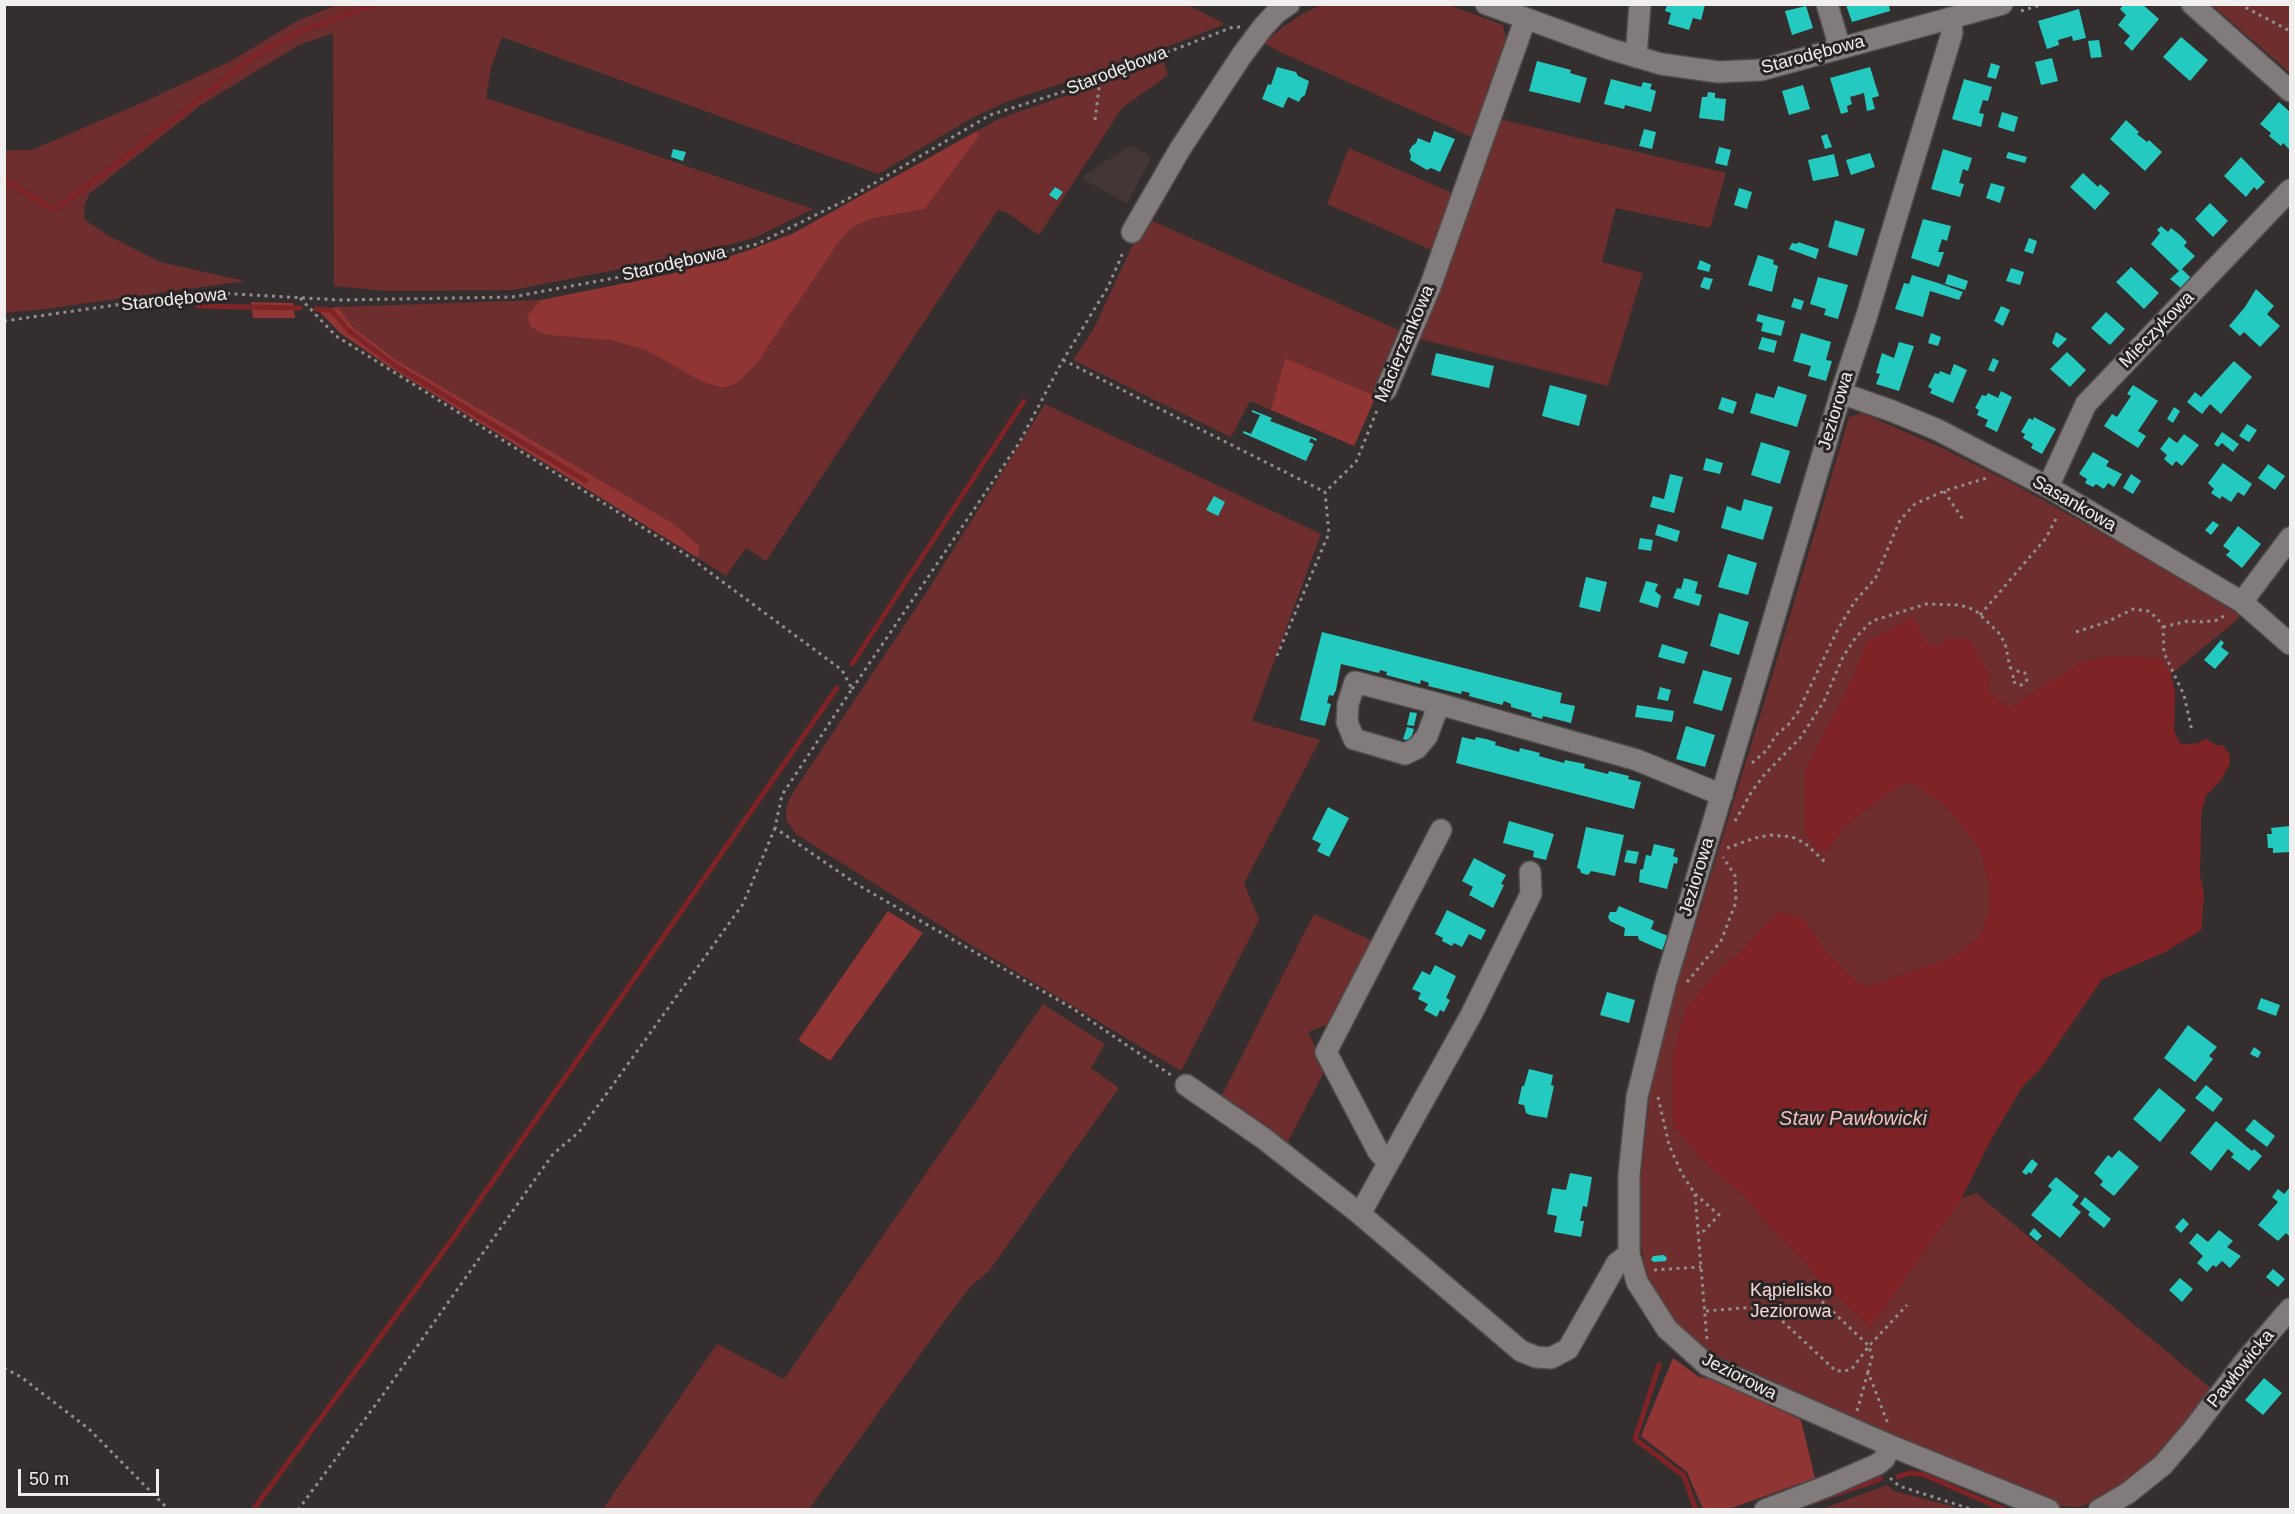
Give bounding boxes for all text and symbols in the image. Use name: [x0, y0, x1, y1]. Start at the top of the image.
street label: Starodębowa: [1759, 31, 1867, 79]
street label: Starodębowa: [1064, 42, 1170, 100]
street label: Starodębowa: [620, 242, 728, 286]
street label: Macierzankowa: [1371, 282, 1439, 406]
street label: Starodębowa: [120, 284, 228, 316]
street label: Mieczykowa: [2115, 287, 2199, 373]
street label: Jeziorowa: [1814, 369, 1858, 453]
street label: Sasankowa: [2028, 471, 2120, 537]
street label: Jeziorowa: [1675, 835, 1719, 919]
water label: Staw Pawłowicki: [1779, 1107, 1927, 1131]
park label: Kąpielisko Jeziorowa: [1750, 1280, 1832, 1322]
street label: Pawłowicka: [2203, 1326, 2279, 1412]
street label: Jeziorowa: [1698, 1349, 1780, 1405]
scale bar: [21, 1457, 162, 1495]
text: 50 m: [29, 1469, 69, 1489]

